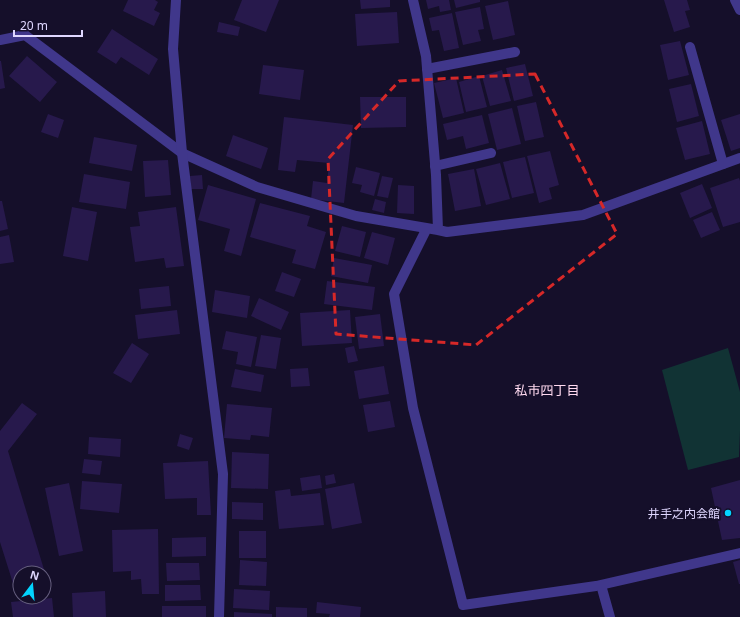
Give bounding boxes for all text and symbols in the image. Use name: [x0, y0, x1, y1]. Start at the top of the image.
scale bar: [14, 12, 82, 38]
text: 20 m: [20, 17, 48, 34]
district label: 私市四丁目: [514, 381, 580, 399]
place label: 井手之内会館: [648, 505, 720, 522]
marker: 井手之内会館: [723, 508, 733, 518]
north arrow: [12, 565, 52, 605]
text: N: [29, 566, 41, 583]

